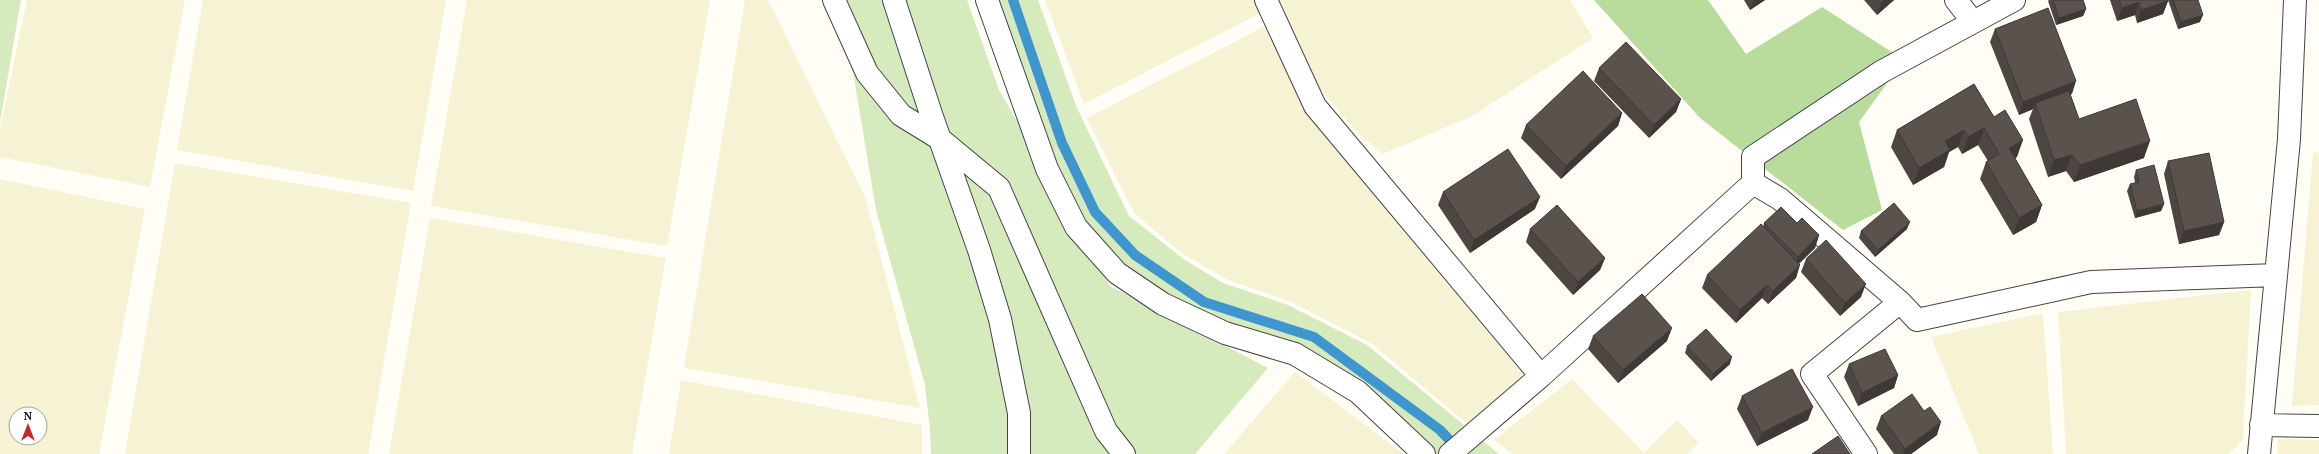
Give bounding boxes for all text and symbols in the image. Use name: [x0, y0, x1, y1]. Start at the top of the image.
north arrow: [8, 406, 48, 446]
text: N: [24, 409, 33, 423]

